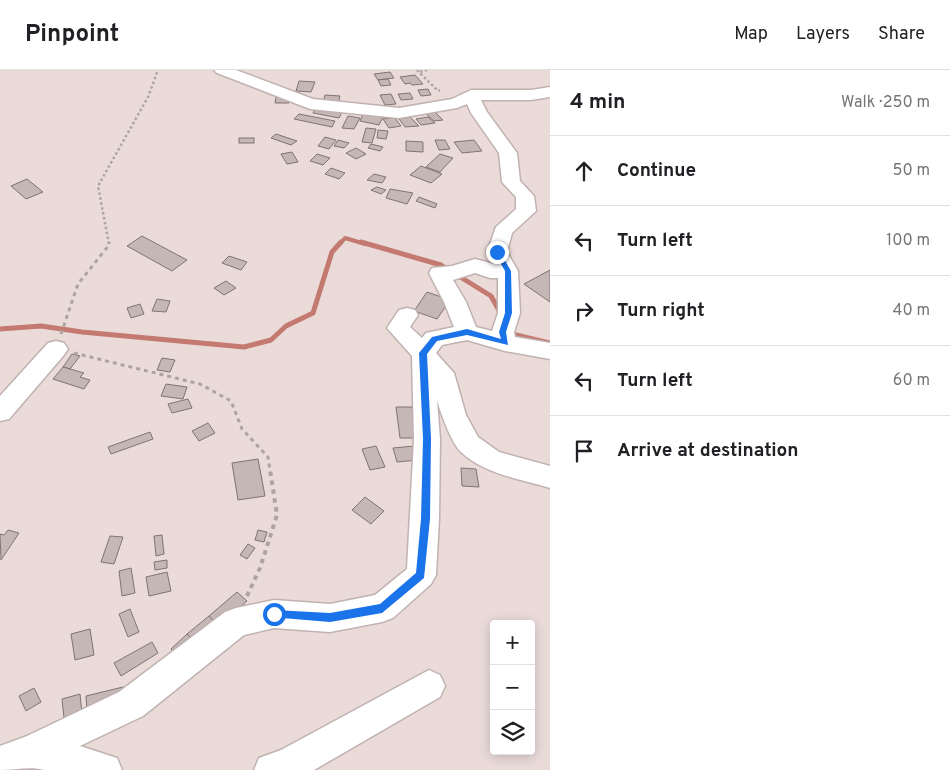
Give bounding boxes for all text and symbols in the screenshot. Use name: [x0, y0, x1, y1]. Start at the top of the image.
text: Pinpoint: [25, 20, 119, 50]
text: Map: [734, 23, 768, 46]
text: Layers: [796, 23, 850, 46]
text: Share: [878, 23, 925, 46]
text: 4 min: [570, 89, 626, 116]
text: Walk · 250 m: [841, 93, 930, 113]
icon: ahead: [570, 157, 598, 185]
text: Continue: [617, 159, 696, 183]
text: 50 m: [893, 161, 930, 181]
icon: left: [570, 227, 598, 255]
text: Turn left: [617, 229, 693, 253]
text: 100 m: [886, 231, 930, 251]
route end: [486, 241, 509, 264]
icon: right: [570, 297, 598, 325]
text: Turn right: [617, 299, 705, 323]
text: 40 m: [892, 301, 930, 321]
icon: left: [570, 367, 598, 395]
text: Turn left: [617, 369, 693, 393]
text: 60 m: [893, 371, 930, 391]
icon: arrive: [570, 437, 598, 465]
text: Arrive at destination: [617, 439, 798, 463]
route start: [263, 603, 286, 626]
map controls: [490, 620, 535, 755]
button: +: [490, 620, 535, 665]
button: −: [490, 665, 535, 710]
button: layers: [490, 710, 535, 755]

